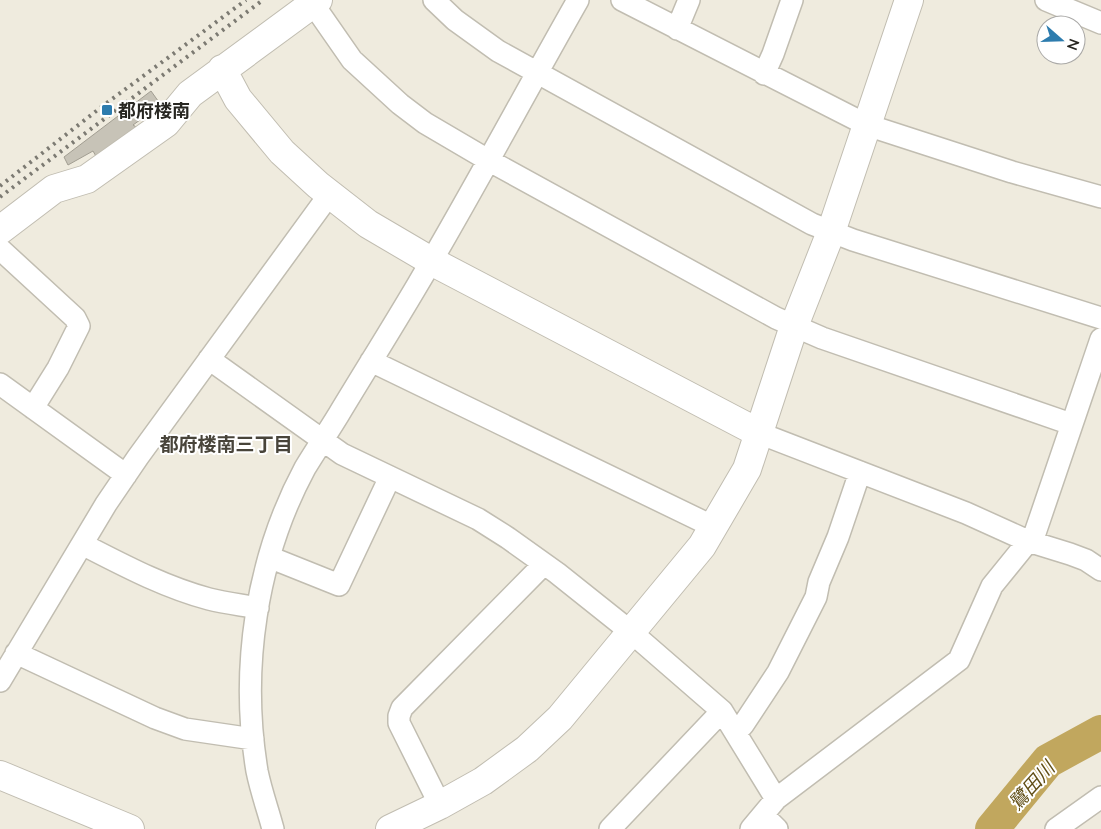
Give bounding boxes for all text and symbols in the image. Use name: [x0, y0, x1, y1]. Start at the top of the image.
north arrow: [1036, 15, 1086, 65]
text: N: [1064, 37, 1084, 53]
place label: 都府楼南: [118, 99, 190, 121]
marker: 都府楼南: [100, 103, 114, 117]
district label: 都府楼南三丁目: [159, 432, 293, 455]
water label: 鷺田川: [1003, 755, 1060, 814]

